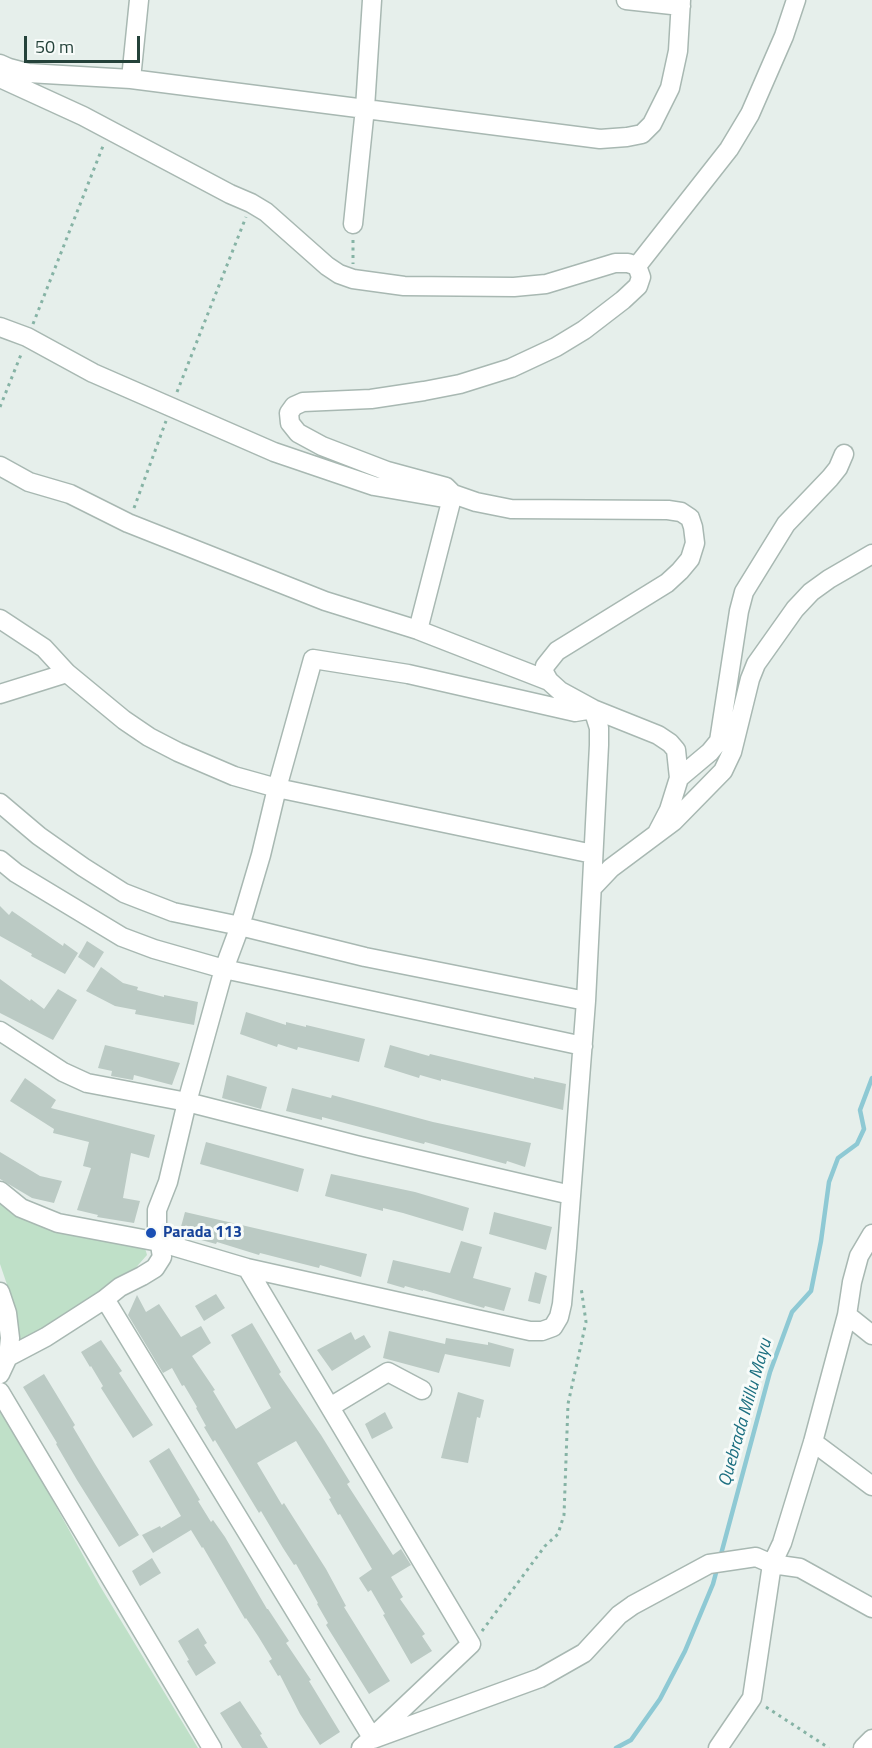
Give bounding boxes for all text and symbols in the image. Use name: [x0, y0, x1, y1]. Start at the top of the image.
scale bar: [27, 24, 142, 62]
text: 50 m: [35, 33, 74, 60]
place label: Parada 113: [163, 1223, 242, 1243]
marker: Parada 113: [144, 1226, 158, 1240]
water label: Quebrada Millu Mayu: [715, 1337, 777, 1489]

